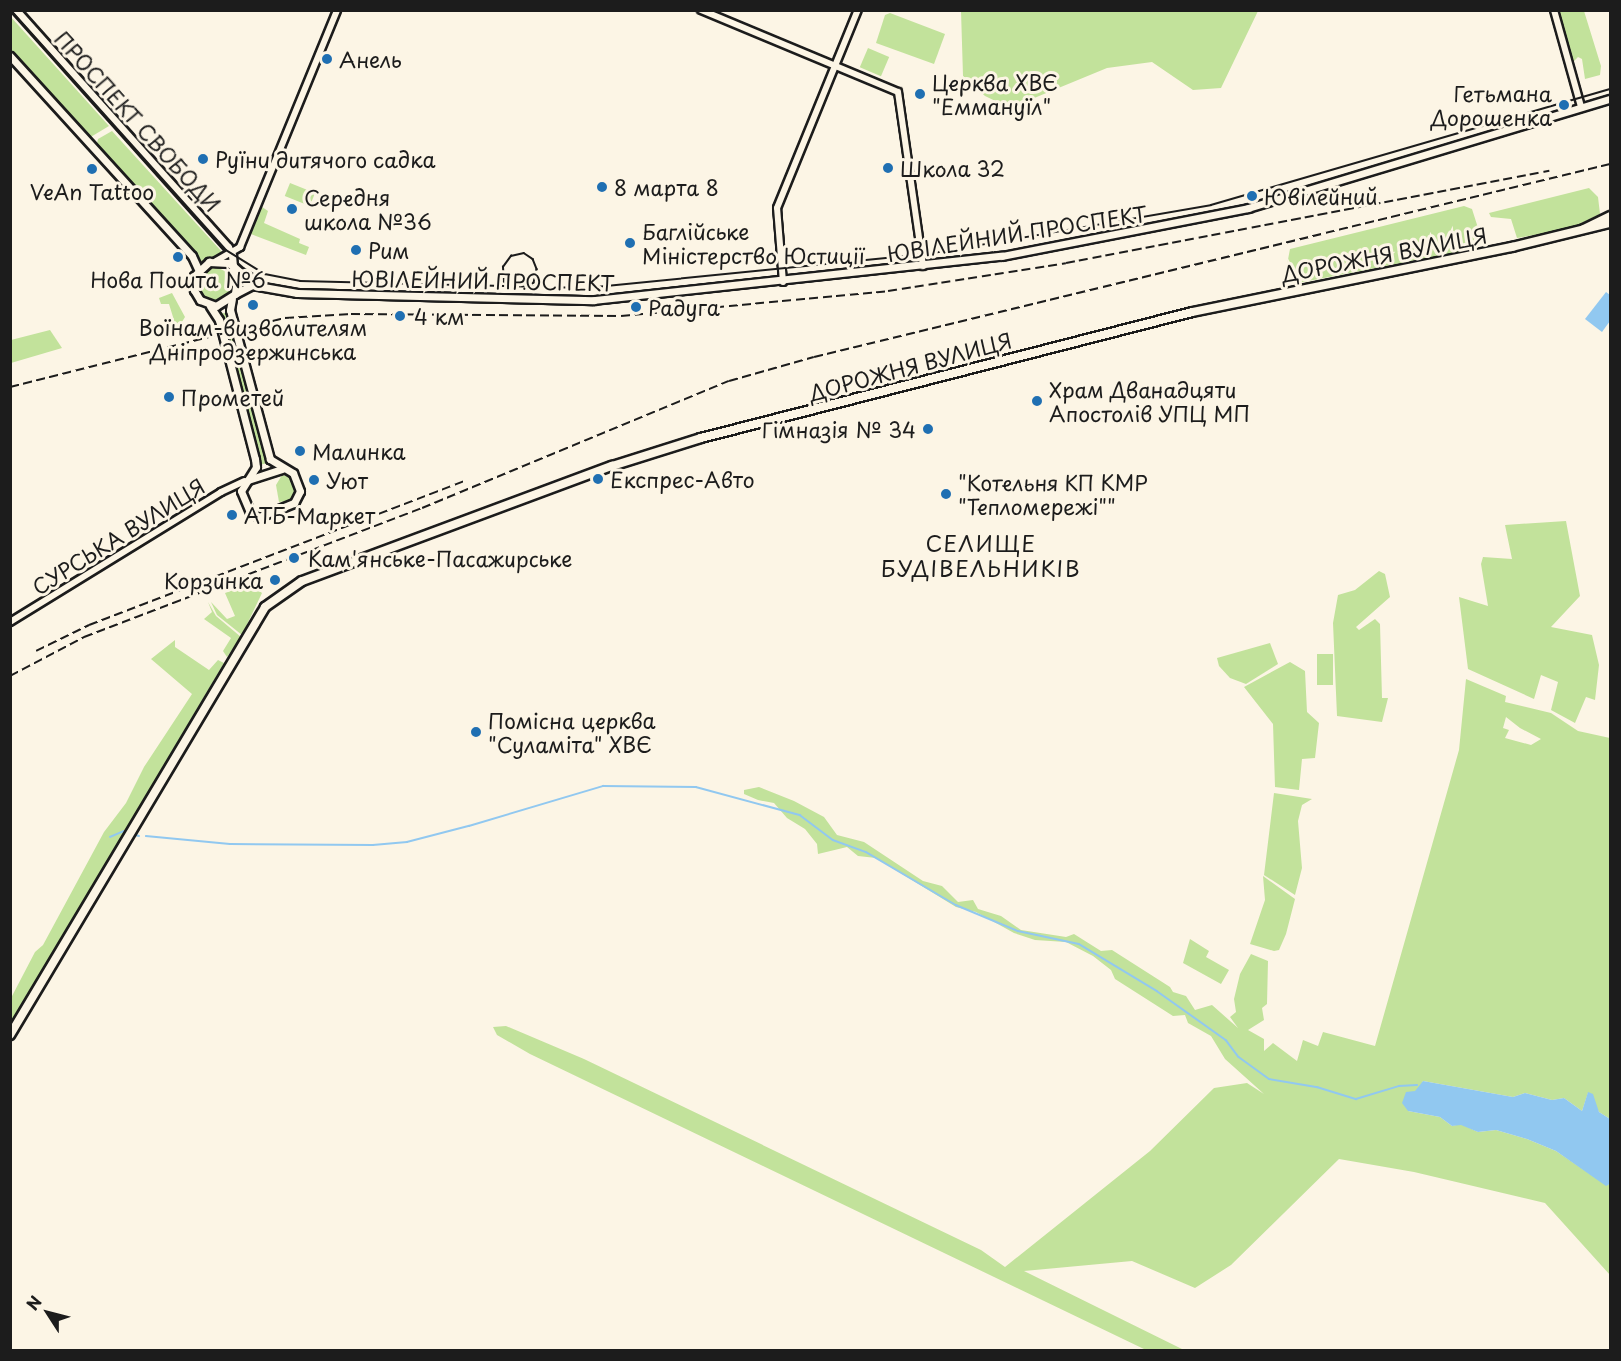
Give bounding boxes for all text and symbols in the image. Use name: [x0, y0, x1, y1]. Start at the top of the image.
street label: ПРОСПЕКТ СВОБОДИ: [49, 25, 227, 217]
place label: Анель: [339, 46, 402, 72]
marker: Анель: [320, 52, 334, 66]
place label: Церква ХВЄ "Еммануїл": [932, 69, 1059, 119]
place label: Гетьмана Дорошенка: [1431, 80, 1552, 130]
marker: Церква ХВЄ "Еммануїл": [913, 87, 927, 101]
marker: Гетьмана Дорошенка: [1557, 98, 1571, 112]
place label: Руїни дитячого садка: [215, 146, 437, 172]
marker: Руїни дитячого садка: [196, 152, 210, 166]
place label: Школа 32: [900, 155, 1006, 181]
marker: Школа 32: [881, 161, 895, 175]
marker: VeAn Tattoo: [85, 162, 99, 176]
place label: 8 марта 8: [614, 174, 719, 200]
place label: VeAn Tattoo: [29, 178, 155, 204]
marker: 8 марта 8: [595, 180, 609, 194]
place label: Ювілейний: [1264, 183, 1378, 209]
place label: Середня школа №36: [304, 184, 432, 234]
marker: Ювілейний: [1245, 189, 1259, 203]
street label: ЮВІЛЕЙНИЙ ПРОСПЕКТ: [885, 200, 1149, 266]
marker: Середня школа №36: [285, 202, 299, 216]
place label: Баглійське Міністерство Юстиції: [642, 218, 864, 268]
street label: ДОРОЖНЯ ВУЛИЦЯ: [1278, 221, 1490, 287]
marker: Баглійське Міністерство Юстиції: [623, 236, 637, 250]
place label: Рим: [368, 237, 410, 263]
marker: Рим: [349, 243, 363, 257]
marker: Нова Пошта №6: [171, 250, 185, 264]
street label: ЮВІЛЕЙНИЙ ПРОСПЕКТ: [351, 265, 615, 295]
place label: Нова Пошта №6: [89, 266, 267, 292]
place label: Радуга: [648, 294, 720, 320]
marker: Воїнам-визволителям Дніпродзержинська: [246, 298, 260, 312]
marker: Радуга: [629, 300, 643, 314]
place label: 4 км: [414, 303, 464, 329]
marker: 4 км: [391, 307, 409, 325]
place label: Воїнам-визволителям Дніпродзержинська: [139, 314, 367, 364]
street label: ДОРОЖНЯ ВУЛИЦЯ: [805, 327, 1015, 405]
place label: Храм Дванадцяти Апостолів УПЦ МП: [1049, 376, 1251, 426]
place label: Прометей: [181, 384, 284, 410]
marker: Прометей: [162, 390, 176, 404]
marker: Храм Дванадцяти Апостолів УПЦ МП: [1030, 394, 1044, 408]
place label: Гімназія № 34: [762, 416, 916, 442]
marker: Гімназія № 34: [921, 422, 935, 436]
place label: Малинка: [312, 438, 406, 464]
marker: Малинка: [293, 444, 307, 458]
place label: Експрес-Авто: [610, 466, 755, 492]
place label: Уют: [326, 467, 368, 493]
place label: "Котельня КП КМР "Тепломережi"": [958, 469, 1149, 519]
marker: Експрес-Авто: [591, 472, 605, 486]
street label: СУРСЬКА ВУЛИЦЯ: [27, 473, 209, 599]
marker: Уют: [307, 473, 321, 487]
marker: "Котельня КП КМР "Тепломережi"": [939, 487, 953, 501]
place label: АТБ-Маркет: [244, 502, 375, 528]
marker: АТБ-Маркет: [225, 508, 239, 522]
district label: СЕЛИЩЕ БУДІВЕЛЬНИКІВ: [882, 529, 1080, 580]
place label: Кам'янське-Пасажирське: [308, 545, 572, 571]
marker: Кам'янське-Пасажирське: [285, 549, 303, 567]
place label: Корзинка: [164, 567, 263, 593]
marker: Корзинка: [268, 573, 282, 587]
place label: Помісна церква "Суламіта" ХВЄ: [488, 707, 657, 757]
marker: Помісна церква "Суламіта" ХВЄ: [469, 725, 483, 739]
north arrow: [18, 1283, 78, 1343]
text: N: [20, 1290, 47, 1315]

